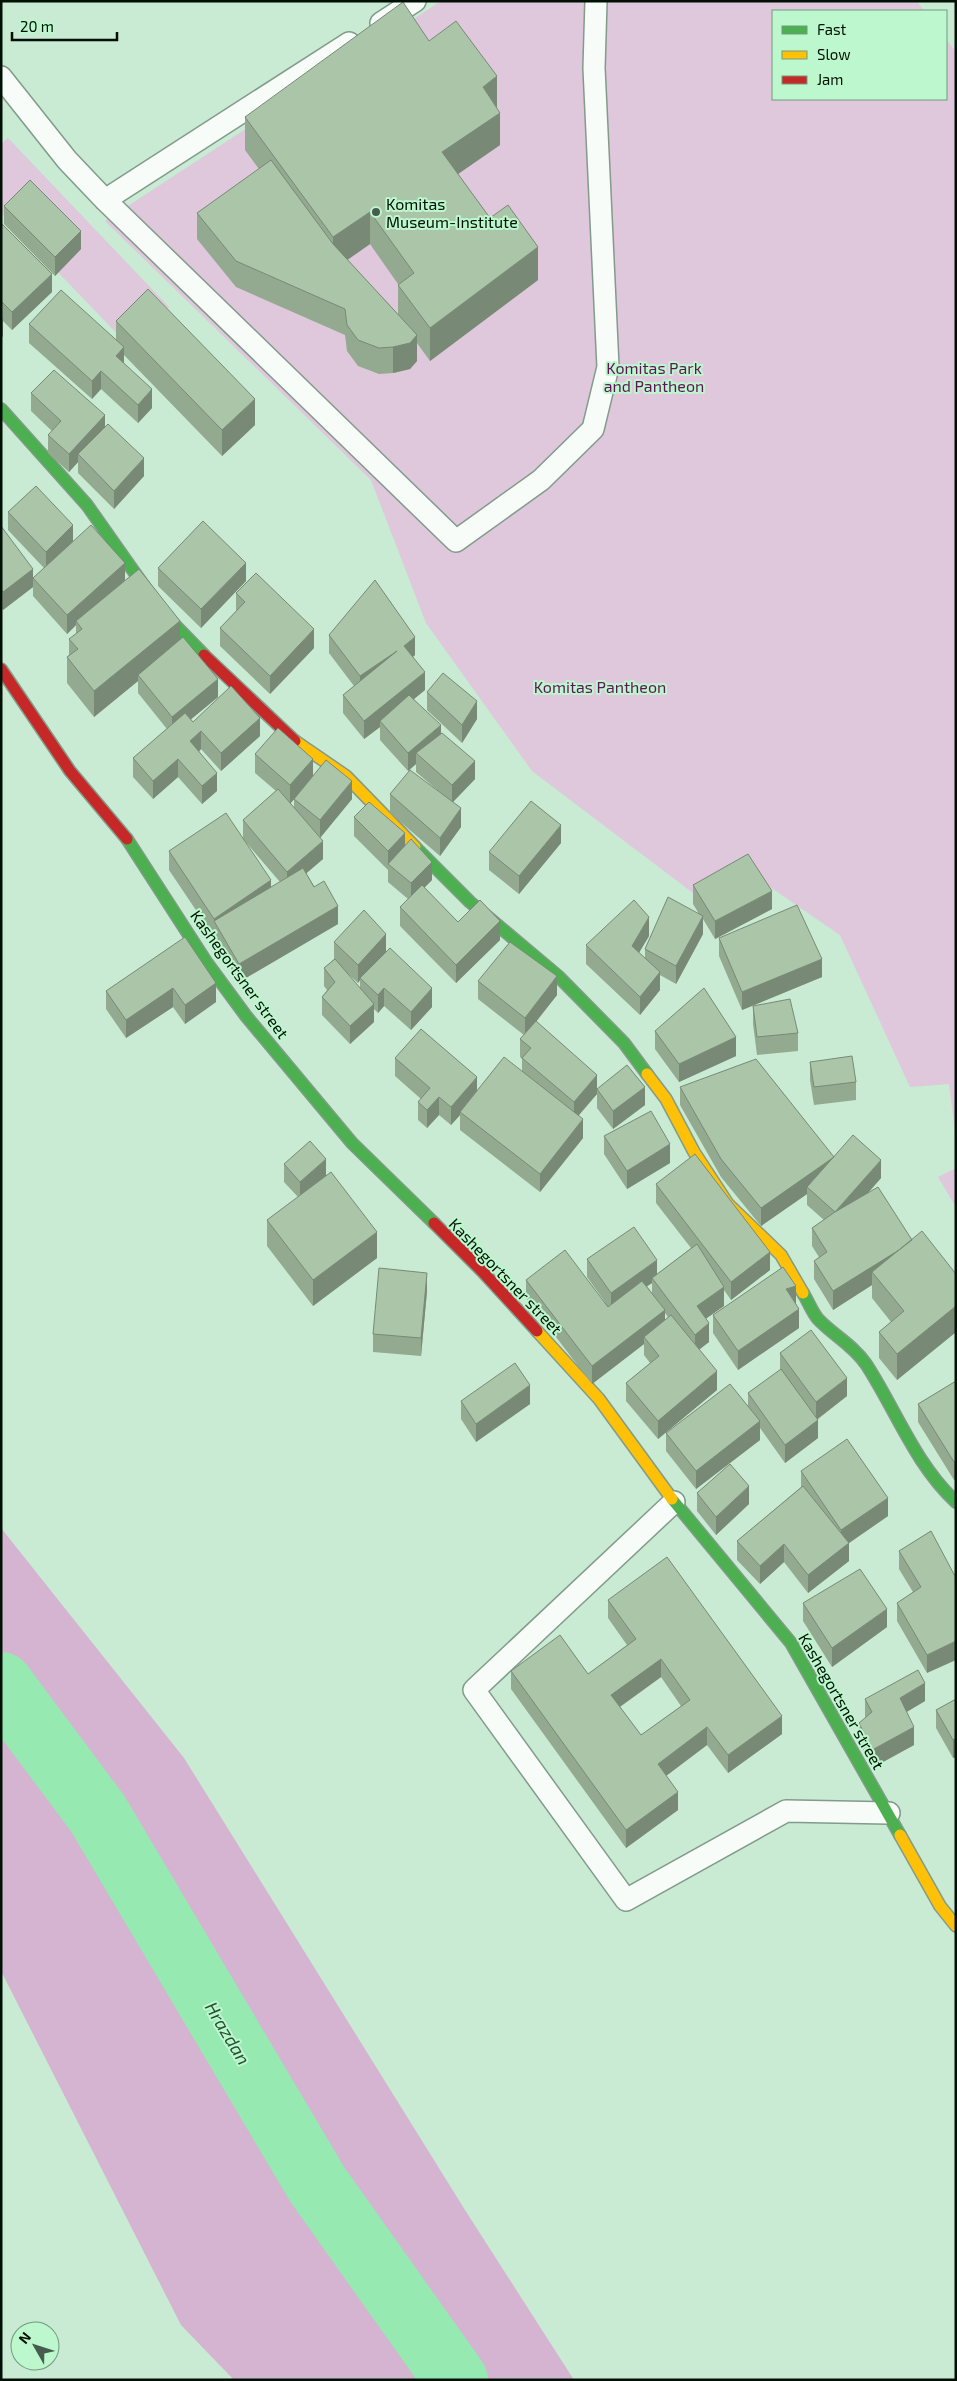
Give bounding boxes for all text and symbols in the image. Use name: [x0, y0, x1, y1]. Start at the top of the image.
scale bar: [12, 10, 118, 42]
legend: [772, 10, 947, 100]
text: 20 m: [20, 17, 54, 35]
text: Fast: [817, 20, 847, 38]
text: Slow: [817, 45, 851, 63]
text: Jam: [817, 70, 843, 88]
place label: Komitas Museum-Institute: [386, 194, 518, 231]
marker: Komitas Museum-Institute: [370, 206, 382, 218]
park label: Komitas Park and Pantheon: [604, 358, 704, 395]
park label: Komitas Pantheon: [534, 677, 666, 696]
street label: Kashegortsner street: [187, 906, 293, 1042]
street label: Kashegortsner street: [446, 1214, 566, 1338]
street label: Kashegortsner street: [795, 1630, 889, 1772]
water label: Hrazdan: [201, 1998, 255, 2068]
north arrow: [10, 2321, 60, 2371]
text: N: [15, 2328, 34, 2347]

